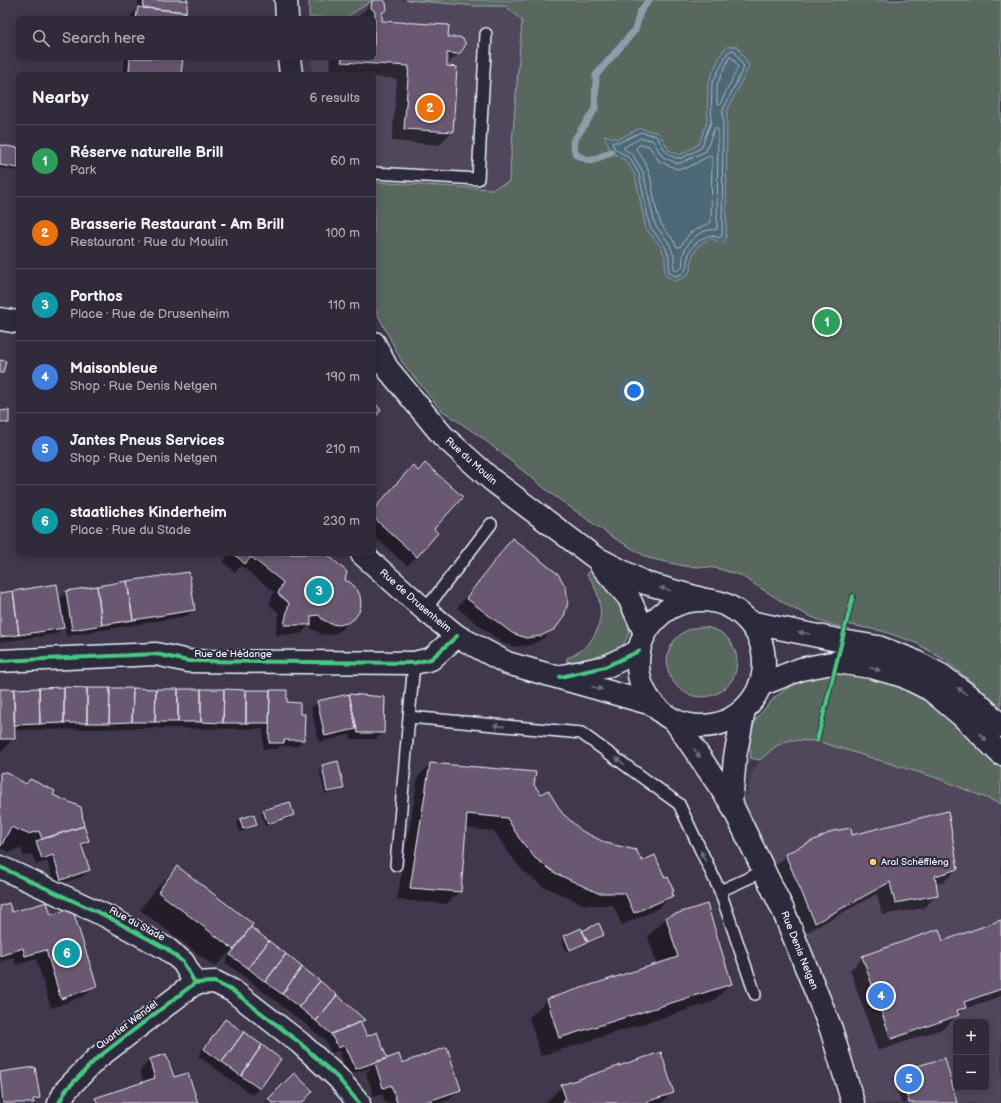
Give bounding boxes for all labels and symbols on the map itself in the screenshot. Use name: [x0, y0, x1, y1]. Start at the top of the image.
pin: 2: [417, 93, 443, 123]
pin: 1: [814, 307, 840, 337]
your location: [624, 381, 644, 401]
street label: Rue du Moulin: [443, 435, 500, 488]
street label: Rue de Drusenheim: [377, 567, 454, 635]
pin: 3: [306, 576, 332, 606]
one-way arrow: [658, 586, 670, 592]
one-way arrow: [797, 630, 810, 636]
street label: Rue de Hédange: [194, 648, 272, 660]
one-way arrow: [869, 666, 881, 672]
one-way arrow: [592, 685, 604, 691]
one-way arrow: [956, 687, 967, 695]
one-way arrow: [493, 722, 505, 729]
one-way arrow: [978, 732, 988, 742]
one-way arrow: [693, 747, 701, 758]
one-way arrow: [614, 757, 625, 765]
one-way arrow: [700, 850, 706, 861]
place label: Aral Schëffléng: [881, 856, 949, 868]
marker: Aral Schëffléng: [868, 857, 878, 867]
street label: Rue du Stade: [107, 904, 167, 944]
street label: Rue Denis Netgen: [778, 910, 821, 992]
pin: 6: [54, 938, 80, 968]
pin: 4: [868, 981, 894, 1011]
street label: Quartier Wendel: [94, 998, 160, 1052]
pin: 5: [896, 1064, 922, 1094]

